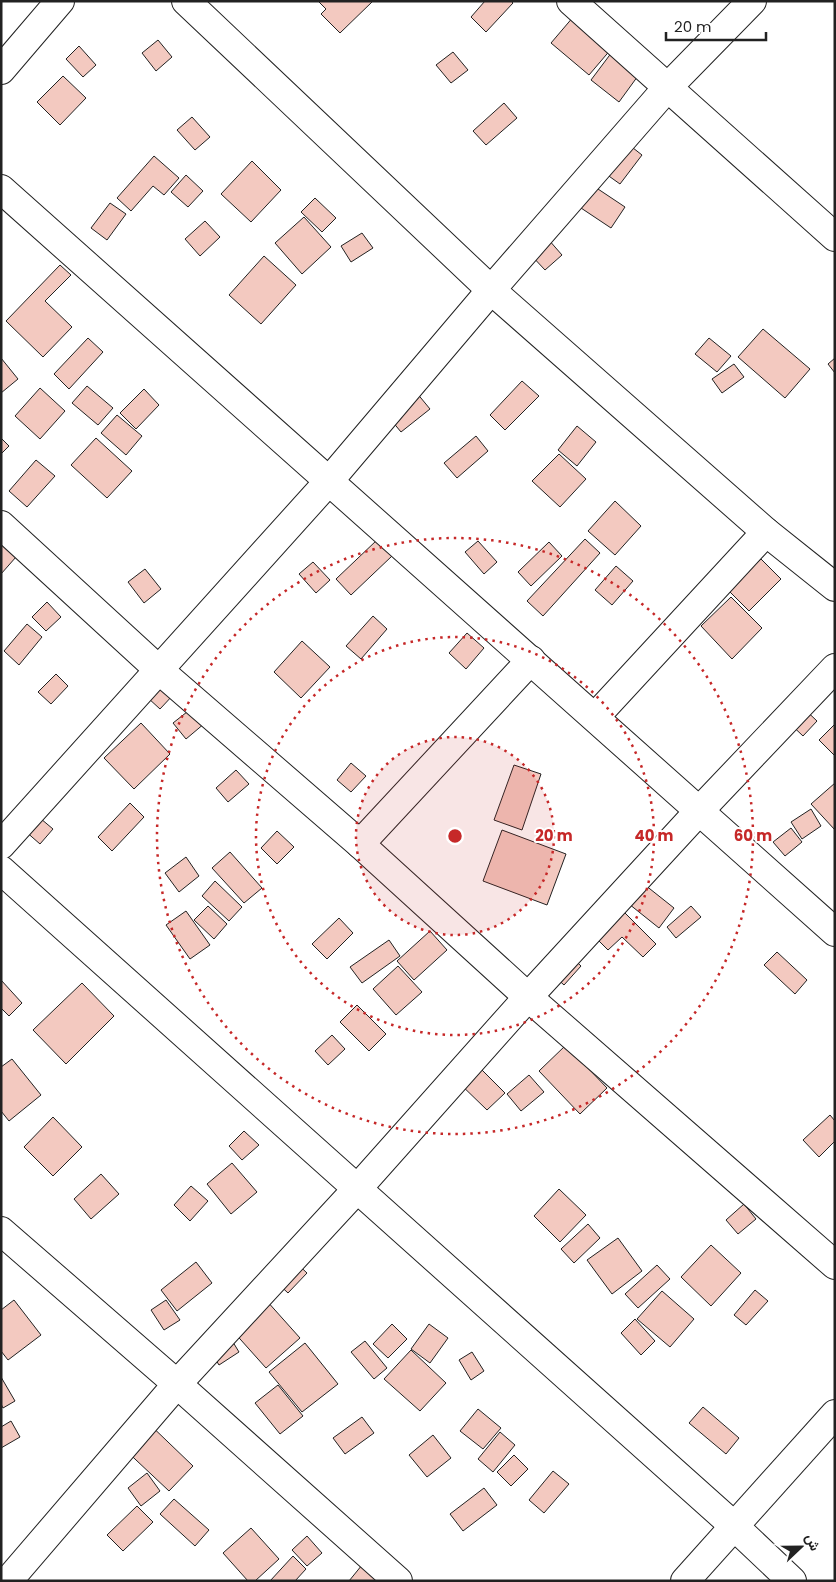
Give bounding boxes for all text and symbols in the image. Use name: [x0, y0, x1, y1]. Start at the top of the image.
scale bar: [666, 10, 766, 42]
text: 20 m: [674, 16, 712, 37]
text: 20 m: [535, 825, 573, 846]
text: 40 m: [634, 825, 674, 846]
text: 60 m: [734, 825, 772, 846]
centre of rings: [446, 827, 464, 845]
north arrow: [776, 1522, 826, 1572]
text: ش: [801, 1531, 826, 1554]

